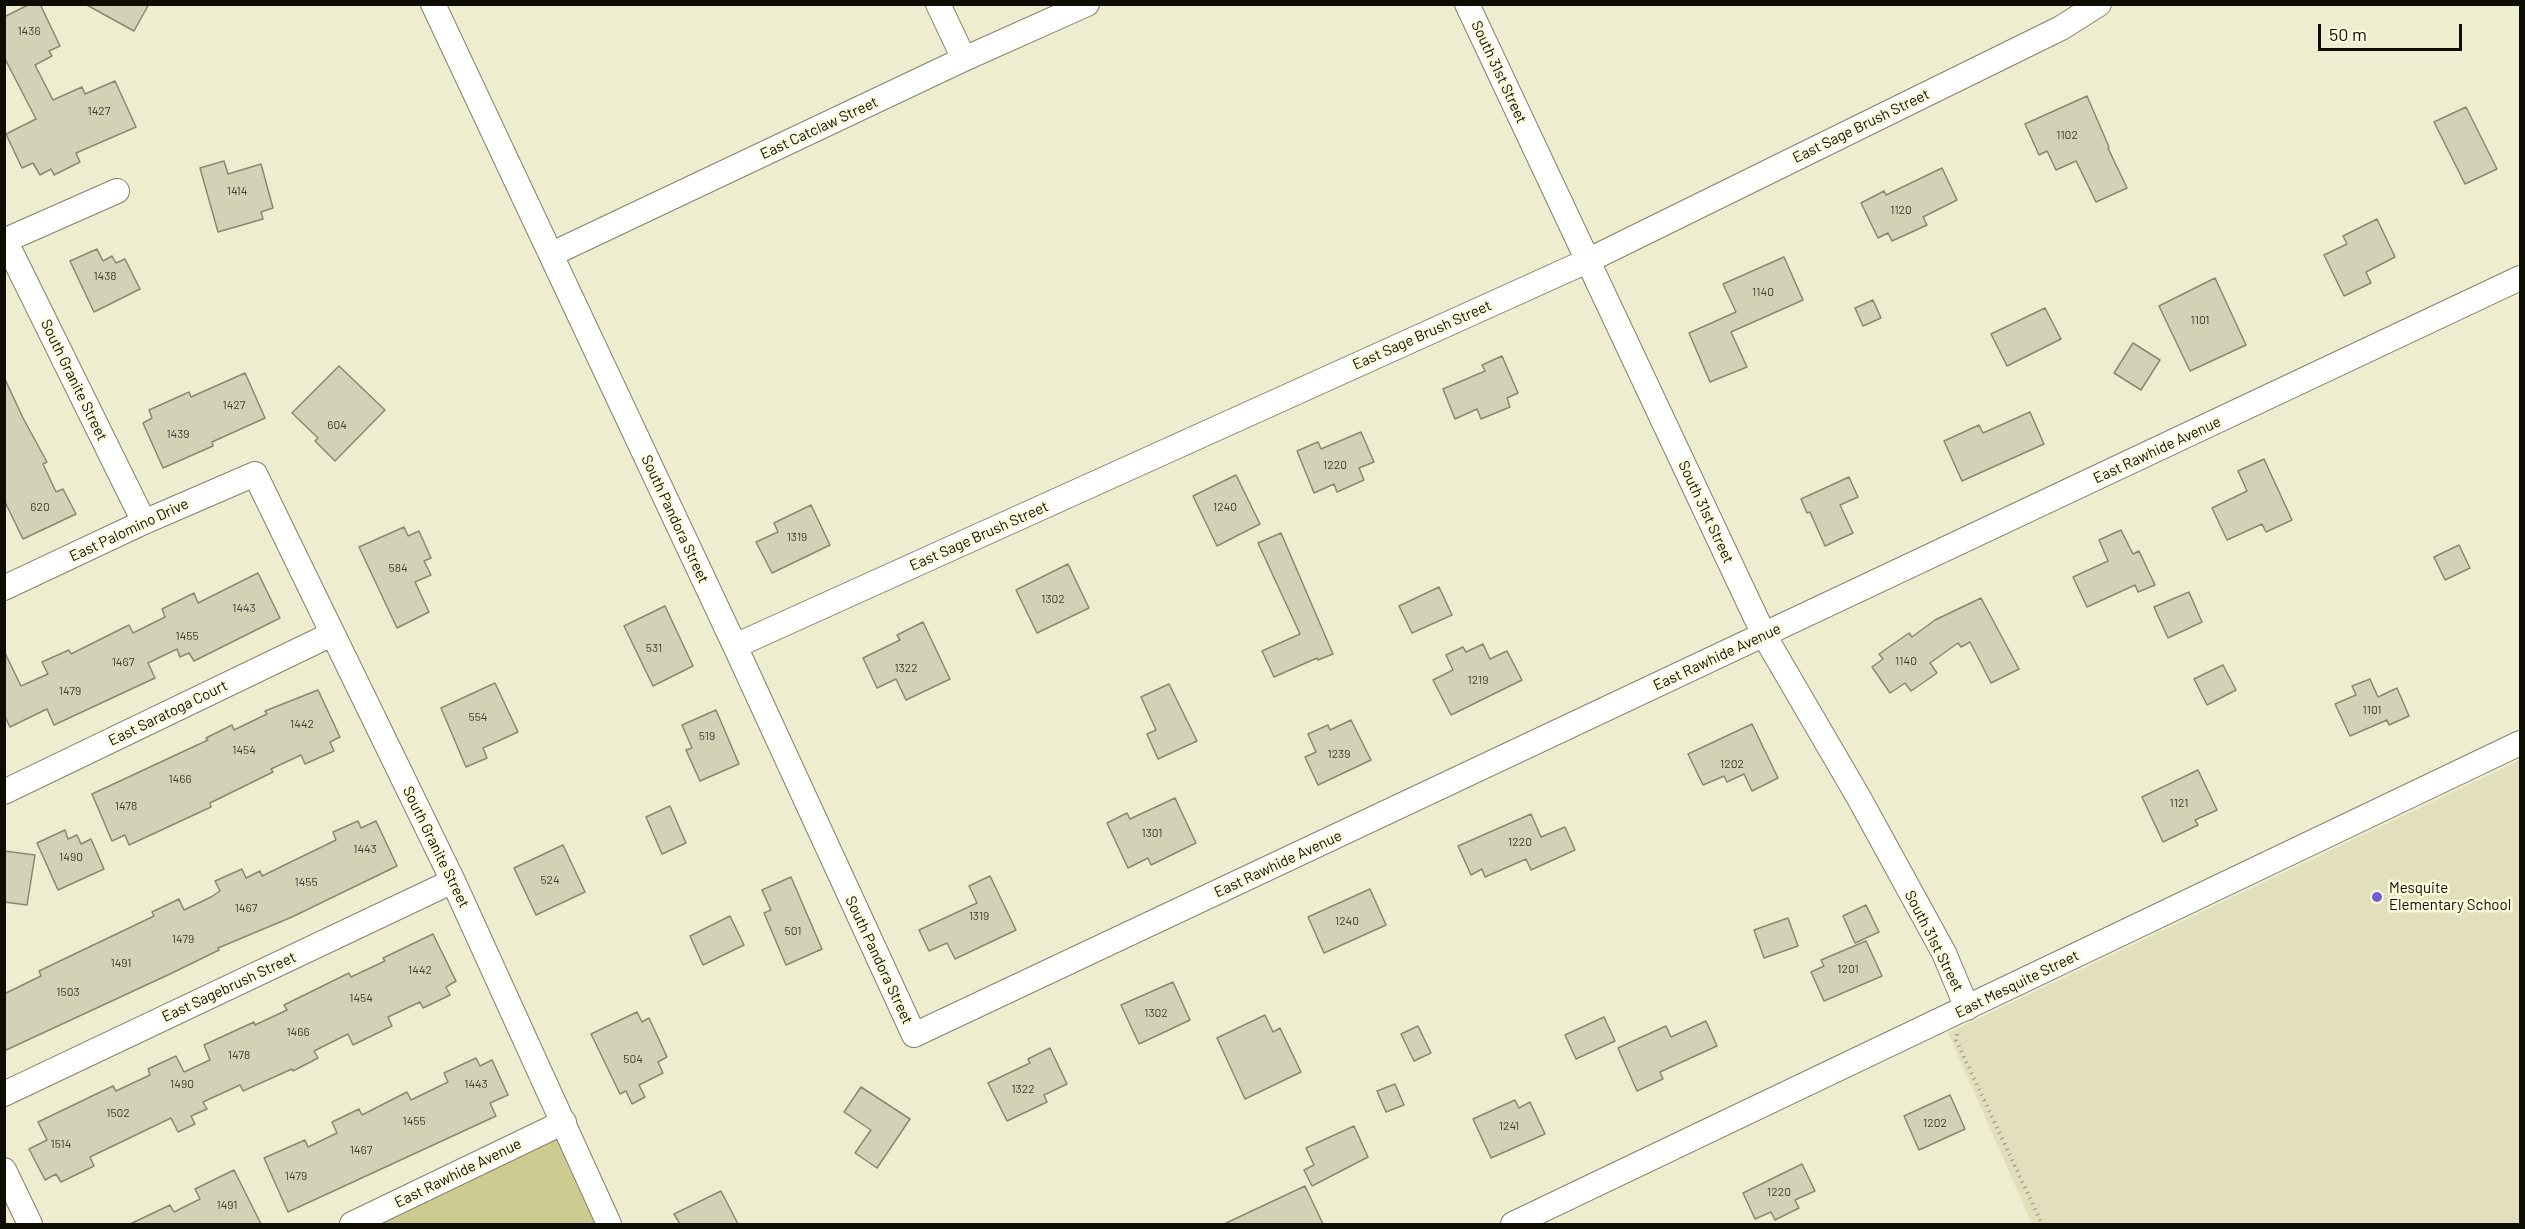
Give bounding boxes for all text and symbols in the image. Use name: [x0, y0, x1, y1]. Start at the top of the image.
scale bar: [2321, 12, 2465, 50]
street label: South 31st Street: [1467, 18, 1531, 126]
text: 50 m: [2329, 23, 2367, 45]
house number: 1436: [17, 24, 41, 38]
street label: East Sage Brush Street: [1790, 85, 1932, 167]
street label: East Catclaw Street: [757, 93, 881, 163]
house number: 1427: [88, 104, 110, 118]
house number: 1102: [2056, 128, 2078, 142]
house number: 1414: [227, 184, 247, 198]
house number: 1120: [1890, 203, 1912, 217]
house number: 1438: [93, 269, 117, 283]
house number: 1140: [1752, 285, 1774, 299]
street label: East Sage Brush Street: [1350, 296, 1494, 374]
house number: 1101: [2190, 313, 2210, 327]
street label: South Granite Street: [37, 316, 111, 444]
house number: 1427: [223, 398, 245, 412]
street label: East Rawhide Avenue: [2090, 413, 2224, 487]
house number: 604: [327, 418, 347, 432]
house number: 1439: [166, 427, 190, 441]
street label: South Pandora Street: [637, 452, 713, 586]
house number: 1220: [1323, 458, 1347, 472]
street label: South 31st Street: [1674, 458, 1738, 566]
street label: East Palomino Drive: [67, 495, 191, 565]
street label: East Sage Brush Street: [907, 497, 1051, 575]
house number: 620: [30, 500, 50, 514]
house number: 1240: [1213, 500, 1237, 514]
house number: 1319: [787, 530, 807, 544]
house number: 584: [388, 561, 408, 575]
house number: 1302: [1041, 592, 1065, 606]
house number: 1443: [232, 601, 256, 615]
street label: East Rawhide Avenue: [1650, 620, 1784, 694]
house number: 1455: [175, 629, 199, 643]
house number: 531: [646, 641, 662, 655]
house number: 1140: [1895, 654, 1917, 668]
house number: 1467: [112, 655, 134, 669]
house number: 1322: [894, 661, 918, 675]
house number: 1219: [1468, 673, 1488, 687]
street label: East Saratoga Court: [105, 676, 231, 750]
house number: 1479: [59, 684, 81, 698]
house number: 1101: [2362, 703, 2382, 717]
house number: 554: [469, 710, 487, 724]
house number: 1442: [290, 717, 314, 731]
house number: 519: [699, 729, 715, 743]
house number: 1454: [232, 743, 256, 757]
house number: 1239: [1328, 747, 1350, 761]
house number: 1202: [1720, 757, 1744, 771]
house number: 1466: [168, 772, 192, 786]
street label: South Granite Street: [399, 783, 473, 911]
house number: 1121: [2170, 796, 2188, 810]
house number: 1478: [115, 799, 137, 813]
house number: 1301: [1141, 826, 1163, 840]
street label: East Rawhide Avenue: [1211, 827, 1345, 901]
house number: 1220: [1508, 835, 1532, 849]
house number: 1443: [353, 842, 377, 856]
house number: 1490: [59, 850, 83, 864]
house number: 524: [540, 873, 560, 887]
house number: 1455: [294, 875, 318, 889]
place label: Mesquite Elementary School: [2389, 879, 2511, 914]
street label: South 31st Street: [1901, 887, 1967, 995]
marker: Mesquite Elementary School: [2370, 890, 2384, 904]
street label: South Pandora Street: [841, 893, 917, 1027]
house number: 1467: [235, 901, 257, 915]
house number: 1319: [969, 909, 989, 923]
house number: 1240: [1335, 914, 1359, 928]
house number: 501: [785, 924, 801, 938]
house number: 1479: [172, 932, 194, 946]
street label: East Mesquite Street: [1952, 946, 2082, 1022]
street label: East Sagebrush Street: [159, 948, 299, 1026]
house number: 1491: [110, 956, 132, 970]
house number: 1201: [1837, 962, 1859, 976]
house number: 1442: [408, 963, 432, 977]
house number: 1503: [56, 985, 80, 999]
house number: 1454: [349, 991, 373, 1005]
house number: 1302: [1144, 1006, 1168, 1020]
house number: 1466: [286, 1025, 310, 1039]
house number: 1478: [228, 1048, 250, 1062]
house number: 504: [623, 1052, 643, 1066]
house number: 1490: [170, 1077, 194, 1091]
house number: 1443: [464, 1077, 488, 1091]
house number: 1322: [1011, 1082, 1035, 1096]
house number: 1502: [106, 1106, 130, 1120]
house number: 1455: [402, 1114, 426, 1128]
house number: 1202: [1923, 1116, 1947, 1130]
house number: 1241: [1499, 1119, 1519, 1133]
street label: East Rawhide Avenue: [392, 1135, 524, 1211]
house number: 1514: [51, 1137, 71, 1151]
house number: 1467: [350, 1143, 372, 1157]
house number: 1479: [285, 1169, 307, 1183]
house number: 1220: [1767, 1185, 1791, 1199]
house number: 1491: [216, 1198, 238, 1212]

